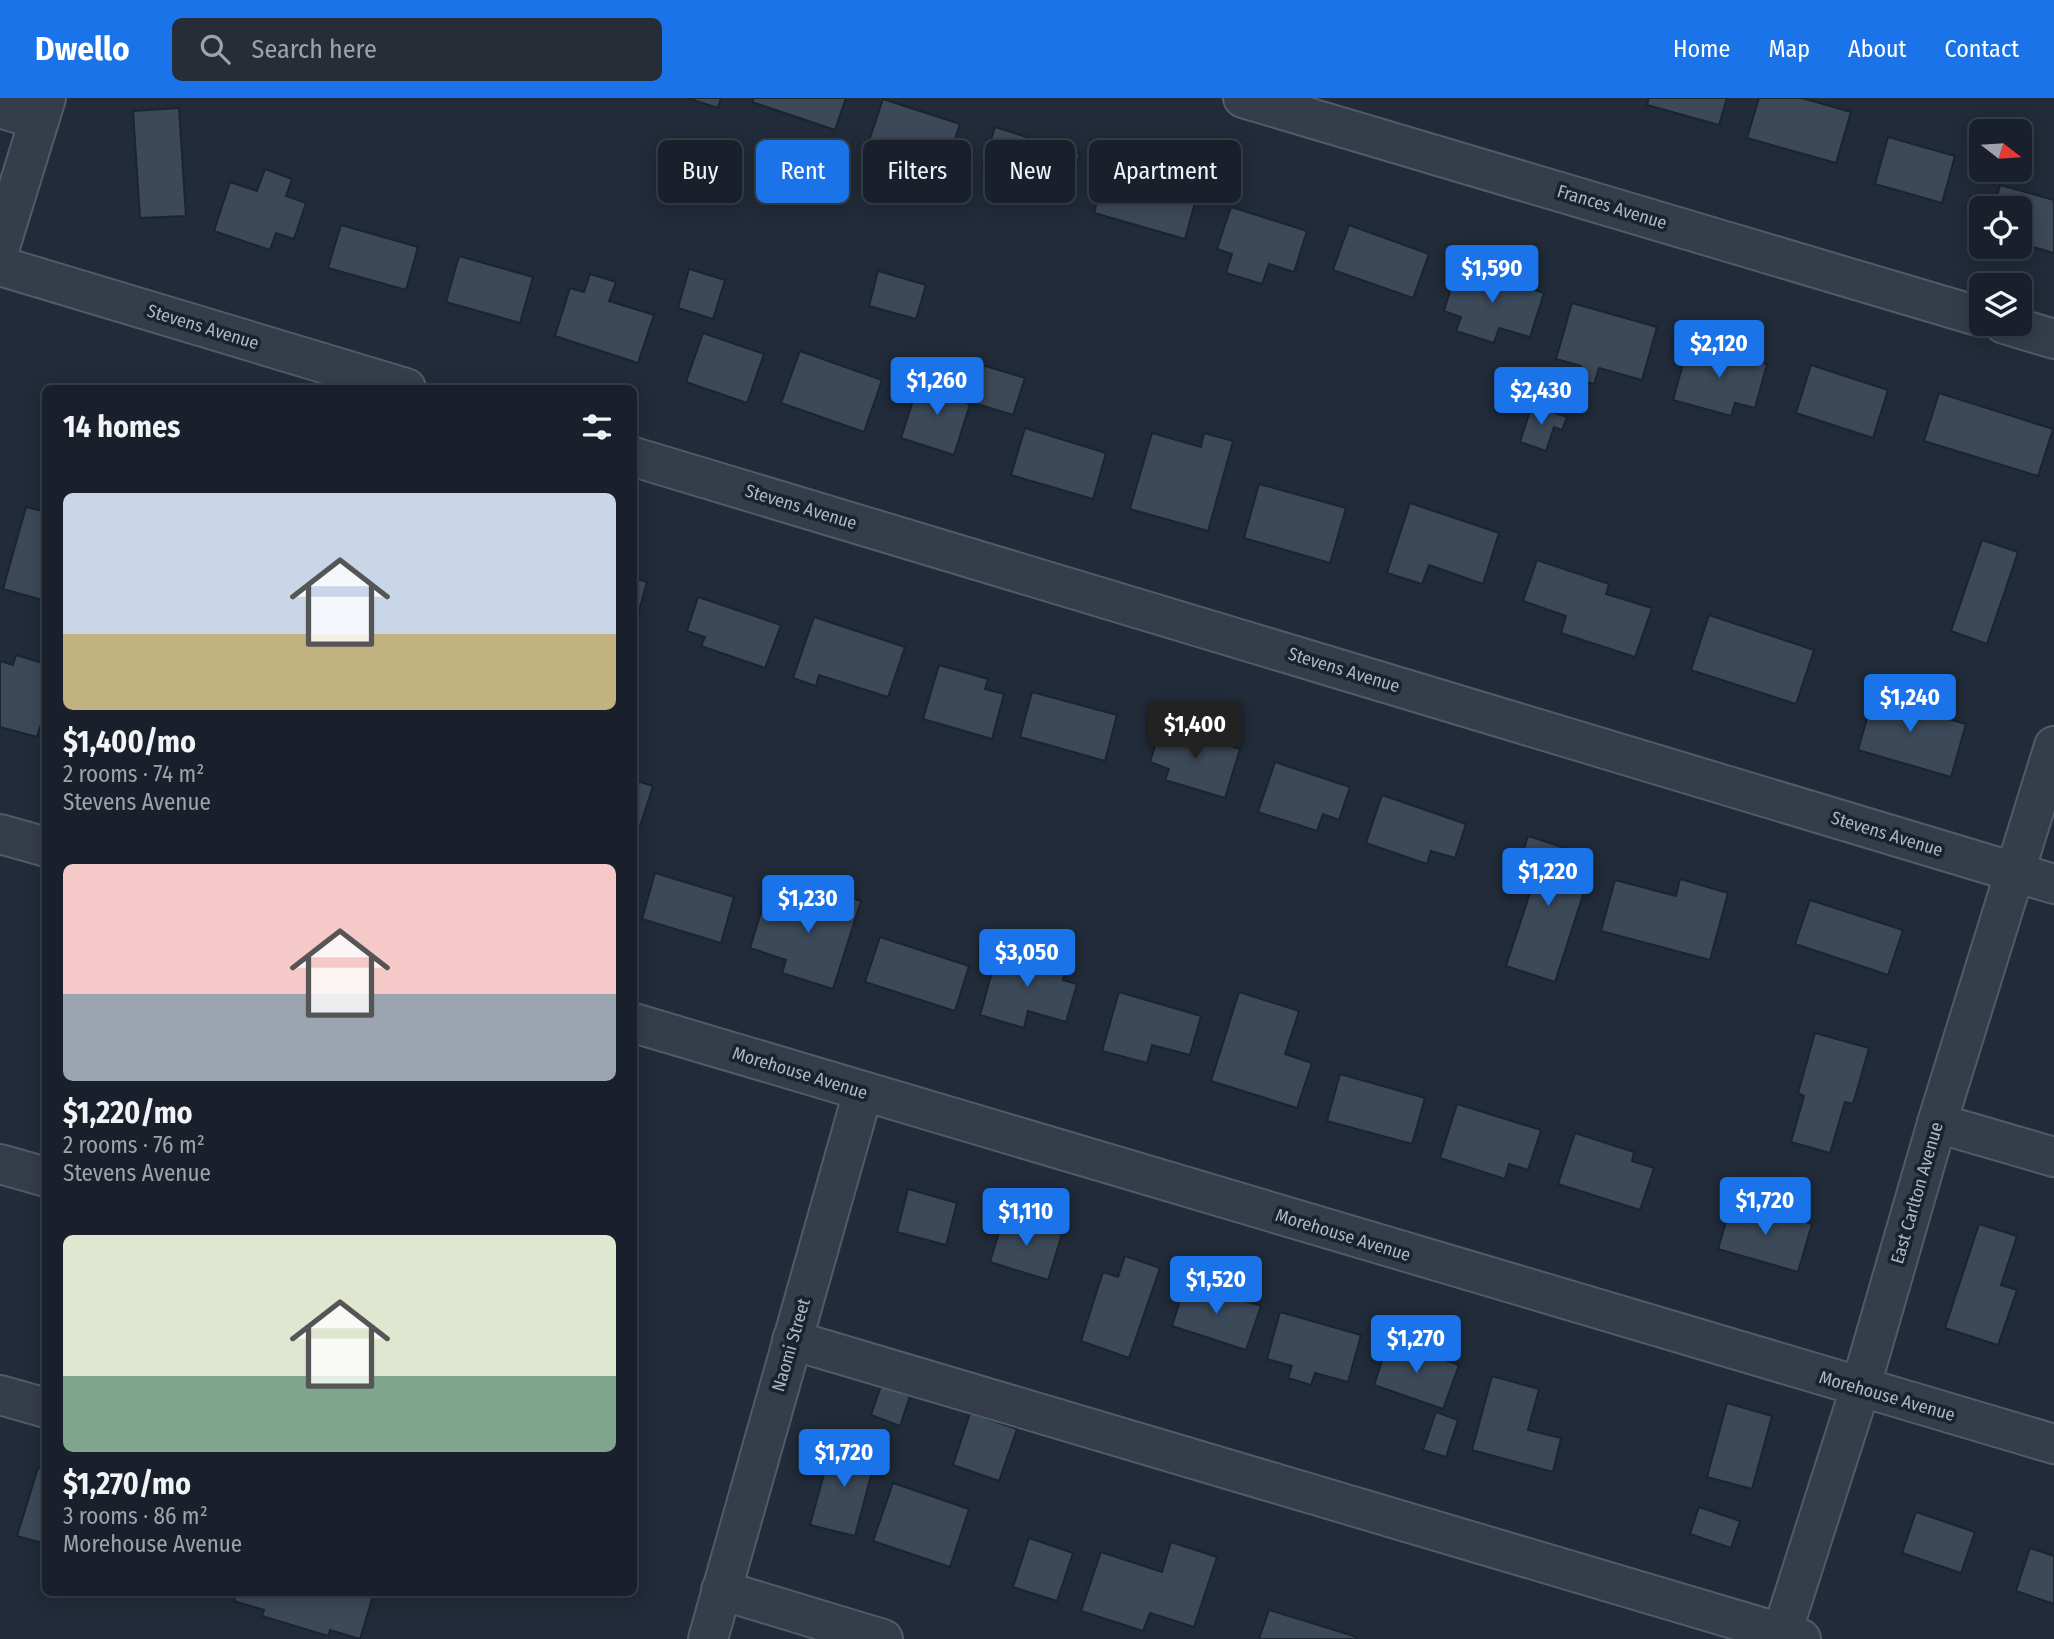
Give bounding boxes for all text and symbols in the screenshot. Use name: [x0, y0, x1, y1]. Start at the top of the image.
search box: [172, 18, 662, 81]
text: Dwello: [35, 29, 130, 69]
icon: search: [196, 30, 234, 68]
text: Search here: [252, 34, 377, 65]
text: Home: [1673, 35, 1730, 63]
text: Map: [1768, 35, 1810, 63]
text: About: [1848, 35, 1906, 63]
text: Contact: [1944, 35, 2019, 63]
north arrow: [1969, 119, 2032, 182]
map controls: [1969, 119, 2032, 336]
chip: Buy: [658, 140, 742, 203]
chip: Rent: [756, 140, 849, 203]
chip: Filters: [863, 140, 971, 203]
chip: New: [985, 140, 1075, 203]
chip: Apartment: [1089, 140, 1241, 203]
street label: Frances Avenue: [1554, 180, 1670, 234]
button: locate: [1969, 196, 2032, 259]
pin: $1,590: [1435, 246, 1549, 305]
text: $1,590: [1461, 254, 1523, 282]
button: layers: [1969, 273, 2032, 336]
street label: Stevens Avenue: [144, 300, 262, 354]
pin: $2,120: [1662, 320, 1776, 380]
text: $2,120: [1690, 329, 1748, 357]
pin: $1,260: [880, 358, 994, 417]
text: $1,260: [907, 366, 967, 394]
pin: $2,430: [1484, 368, 1598, 427]
text: $2,430: [1510, 376, 1572, 404]
icon: filters: [578, 408, 616, 446]
text: 14 homes: [63, 409, 180, 445]
street label: Stevens Avenue: [742, 480, 860, 534]
icon: home: [277, 539, 403, 665]
street label: Stevens Avenue: [1285, 643, 1403, 697]
pin: $1,240: [1853, 674, 1967, 734]
text: $1,240: [1880, 683, 1940, 711]
pin: $1,400: [1138, 702, 1252, 761]
text: $1,400: [1164, 710, 1226, 738]
text: $1,400/mo: [63, 724, 196, 760]
text: 2 rooms · 74 m²: [63, 760, 204, 788]
text: Stevens Avenue: [63, 788, 211, 816]
street label: Stevens Avenue: [1828, 807, 1946, 861]
pin: $1,220: [1491, 848, 1605, 908]
text: $1,220: [1518, 857, 1578, 885]
pin: $1,230: [751, 876, 865, 935]
text: $1,230: [778, 884, 838, 912]
icon: home: [277, 910, 403, 1036]
pin: $3,050: [970, 930, 1084, 989]
text: $3,050: [995, 938, 1059, 966]
street label: Morehouse Avenue: [730, 1042, 870, 1104]
text: $1,220/mo: [63, 1095, 193, 1131]
street label: East Carlton Avenue: [1886, 1119, 1948, 1266]
text: 2 rooms · 76 m²: [63, 1131, 205, 1159]
text: Stevens Avenue: [63, 1159, 211, 1187]
pin: $1,720: [1708, 1178, 1822, 1237]
text: $1,720: [1736, 1186, 1794, 1214]
pin: $1,110: [969, 1188, 1083, 1248]
text: $1,110: [999, 1197, 1053, 1225]
street label: Morehouse Avenue: [1273, 1204, 1413, 1266]
pin: $1,520: [1159, 1256, 1273, 1316]
text: $1,520: [1186, 1265, 1246, 1293]
icon: home: [277, 1281, 403, 1407]
street label: Naomi Street: [767, 1296, 815, 1394]
pin: $1,270: [1359, 1316, 1473, 1375]
text: $1,270: [1387, 1324, 1445, 1352]
street label: Morehouse Avenue: [1817, 1366, 1958, 1426]
pin: $1,720: [787, 1430, 901, 1489]
text: $1,720: [815, 1438, 873, 1466]
text: $1,270/mo: [63, 1466, 191, 1502]
text: 3 rooms · 86 m²: [63, 1502, 208, 1530]
text: Morehouse Avenue: [63, 1530, 242, 1558]

